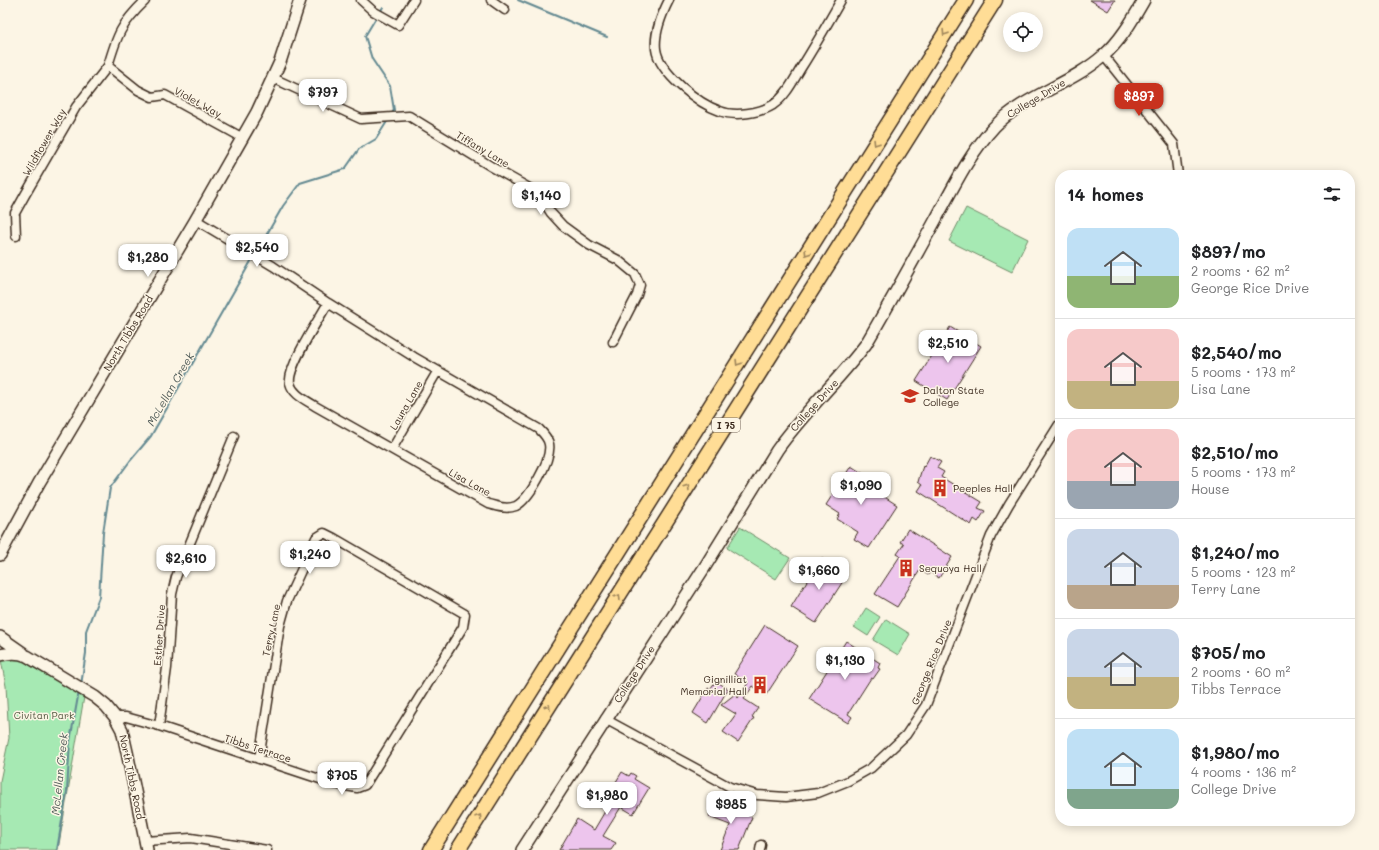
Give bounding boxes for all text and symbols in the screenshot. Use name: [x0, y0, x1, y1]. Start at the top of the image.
map controls: [1003, 12, 1043, 52]
button: locate: [1003, 12, 1043, 52]
one-way arrow: [943, 29, 950, 36]
street label: College Drive: [1004, 75, 1068, 121]
pin: $797: [299, 79, 347, 113]
street label: Violet Way: [172, 83, 224, 121]
text: $797: [308, 83, 338, 100]
pin: $897: [1115, 83, 1163, 117]
text: $897: [1123, 87, 1155, 104]
street label: Wildflower Way: [19, 106, 69, 178]
street label: Tiffany Lane: [454, 128, 512, 170]
one-way arrow: [874, 139, 881, 146]
pin: $1,140: [508, 182, 574, 216]
text: 14 homes: [1067, 183, 1144, 205]
icon: filters: [1321, 183, 1343, 205]
text: $1,140: [521, 186, 561, 203]
pin: $2,540: [224, 234, 290, 268]
text: $2,540: [235, 238, 279, 255]
text: $897/mo: [1191, 240, 1265, 262]
pin: $1,280: [115, 244, 181, 278]
icon: home: [1099, 244, 1147, 292]
text: $1,280: [127, 248, 169, 265]
one-way arrow: [804, 249, 812, 256]
text: 2 rooms · 62 m²: [1191, 262, 1290, 279]
text: George Rice Drive: [1191, 279, 1309, 296]
street label: North Tibbs Road: [100, 293, 156, 373]
pin: $2,510: [915, 330, 981, 364]
text: $2,510: [927, 334, 969, 351]
text: $2,540/mo: [1191, 341, 1282, 363]
icon: home: [1099, 345, 1147, 393]
water label: McLellan Creek: [143, 349, 197, 429]
one-way arrow: [735, 359, 742, 366]
text: 5 rooms · 173 m²: [1191, 363, 1295, 380]
street label: College Drive: [787, 376, 841, 434]
street label: Laura Lane: [386, 378, 426, 432]
text: Lisa Lane: [1191, 380, 1251, 397]
place label: Dalton State College: [923, 383, 985, 409]
school or university icon: Dalton State College: [900, 386, 920, 406]
road number: I 75: [712, 418, 740, 432]
text: $2,510/mo: [1191, 441, 1278, 463]
icon: home: [1099, 445, 1147, 493]
text: 5 rooms · 173 m²: [1191, 463, 1295, 480]
street label: Lisa Lane: [447, 465, 493, 499]
pin: $1,090: [828, 472, 894, 506]
text: $1,090: [840, 476, 882, 493]
building icon: Peeples Hall: [930, 478, 950, 498]
text: House: [1191, 480, 1229, 497]
place label: Peeples Hall: [953, 481, 1013, 495]
one-way arrow: [682, 484, 690, 491]
pin: $1,240: [277, 541, 343, 575]
text: $1,240/mo: [1191, 541, 1279, 563]
pin: $2,610: [153, 545, 219, 579]
text: $1,240: [289, 545, 331, 562]
icon: home: [1099, 545, 1147, 593]
text: $2,610: [165, 549, 207, 566]
pin: $1,660: [786, 557, 852, 591]
building icon: Sequoya Hall: [896, 558, 916, 578]
text: $1,660: [798, 561, 840, 578]
place label: Sequoya Hall: [919, 561, 982, 575]
text: 5 rooms · 123 m²: [1191, 563, 1295, 580]
text: Terry Lane: [1191, 580, 1260, 597]
one-way arrow: [613, 594, 620, 601]
street label: Terry Lane: [259, 602, 283, 658]
street label: Esther Drive: [150, 604, 168, 666]
street label: George Rice Drive: [907, 617, 955, 707]
text: $705/mo: [1191, 641, 1266, 663]
street label: College Drive: [610, 643, 658, 705]
icon: home: [1099, 645, 1147, 693]
pin: $1,130: [812, 647, 878, 681]
text: $1,130: [825, 651, 865, 668]
text: 2 rooms · 60 m²: [1191, 663, 1290, 680]
place label: Gignilliat Memorial Hall: [681, 672, 747, 698]
building icon: Gignilliat Memorial Hall: [750, 675, 770, 695]
text: Tibbs Terrace: [1191, 680, 1281, 697]
one-way arrow: [544, 704, 551, 711]
park label: Civitan Park: [14, 708, 74, 722]
street label: Tibbs Terrace: [223, 731, 293, 765]
water label: McLellan Creek: [47, 732, 71, 816]
street label: North Tibbs Road: [116, 734, 148, 820]
text: $1,980/mo: [1191, 741, 1280, 763]
icon: home: [1099, 745, 1147, 793]
pin: $705: [318, 762, 366, 796]
text: 4 rooms · 136 m²: [1191, 763, 1296, 780]
text: $705: [326, 766, 358, 783]
text: College Drive: [1191, 780, 1277, 797]
pin: $1,980: [574, 782, 640, 816]
text: $1,980: [586, 786, 628, 803]
pin: $985: [707, 791, 755, 825]
text: $985: [715, 795, 747, 812]
one-way arrow: [474, 814, 482, 821]

